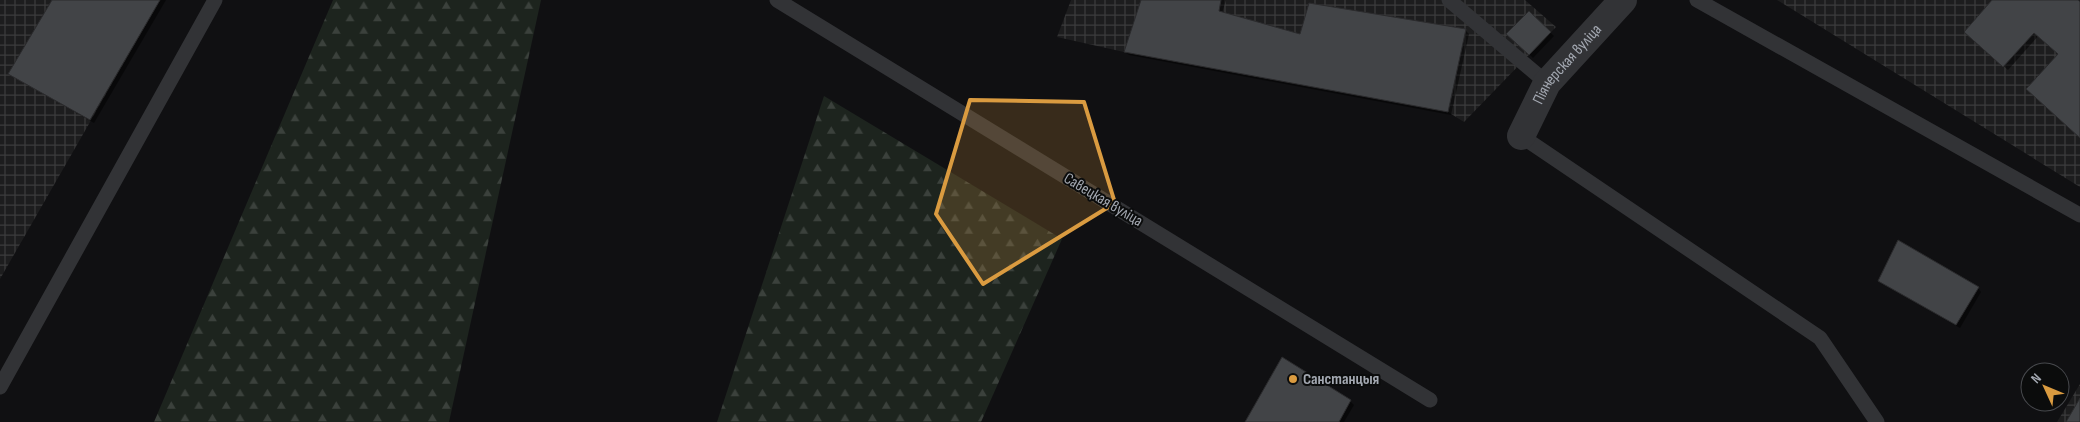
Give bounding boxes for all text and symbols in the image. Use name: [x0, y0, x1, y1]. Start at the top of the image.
street label: Піянерская вуліца: [1529, 20, 1606, 107]
street label: Савецкая вуліца: [1060, 169, 1146, 231]
north arrow: [2020, 362, 2070, 412]
place label: Санстанцыя: [1303, 370, 1379, 389]
text: N: [2027, 370, 2045, 387]
marker: Санстанцыя: [1287, 373, 1299, 385]

